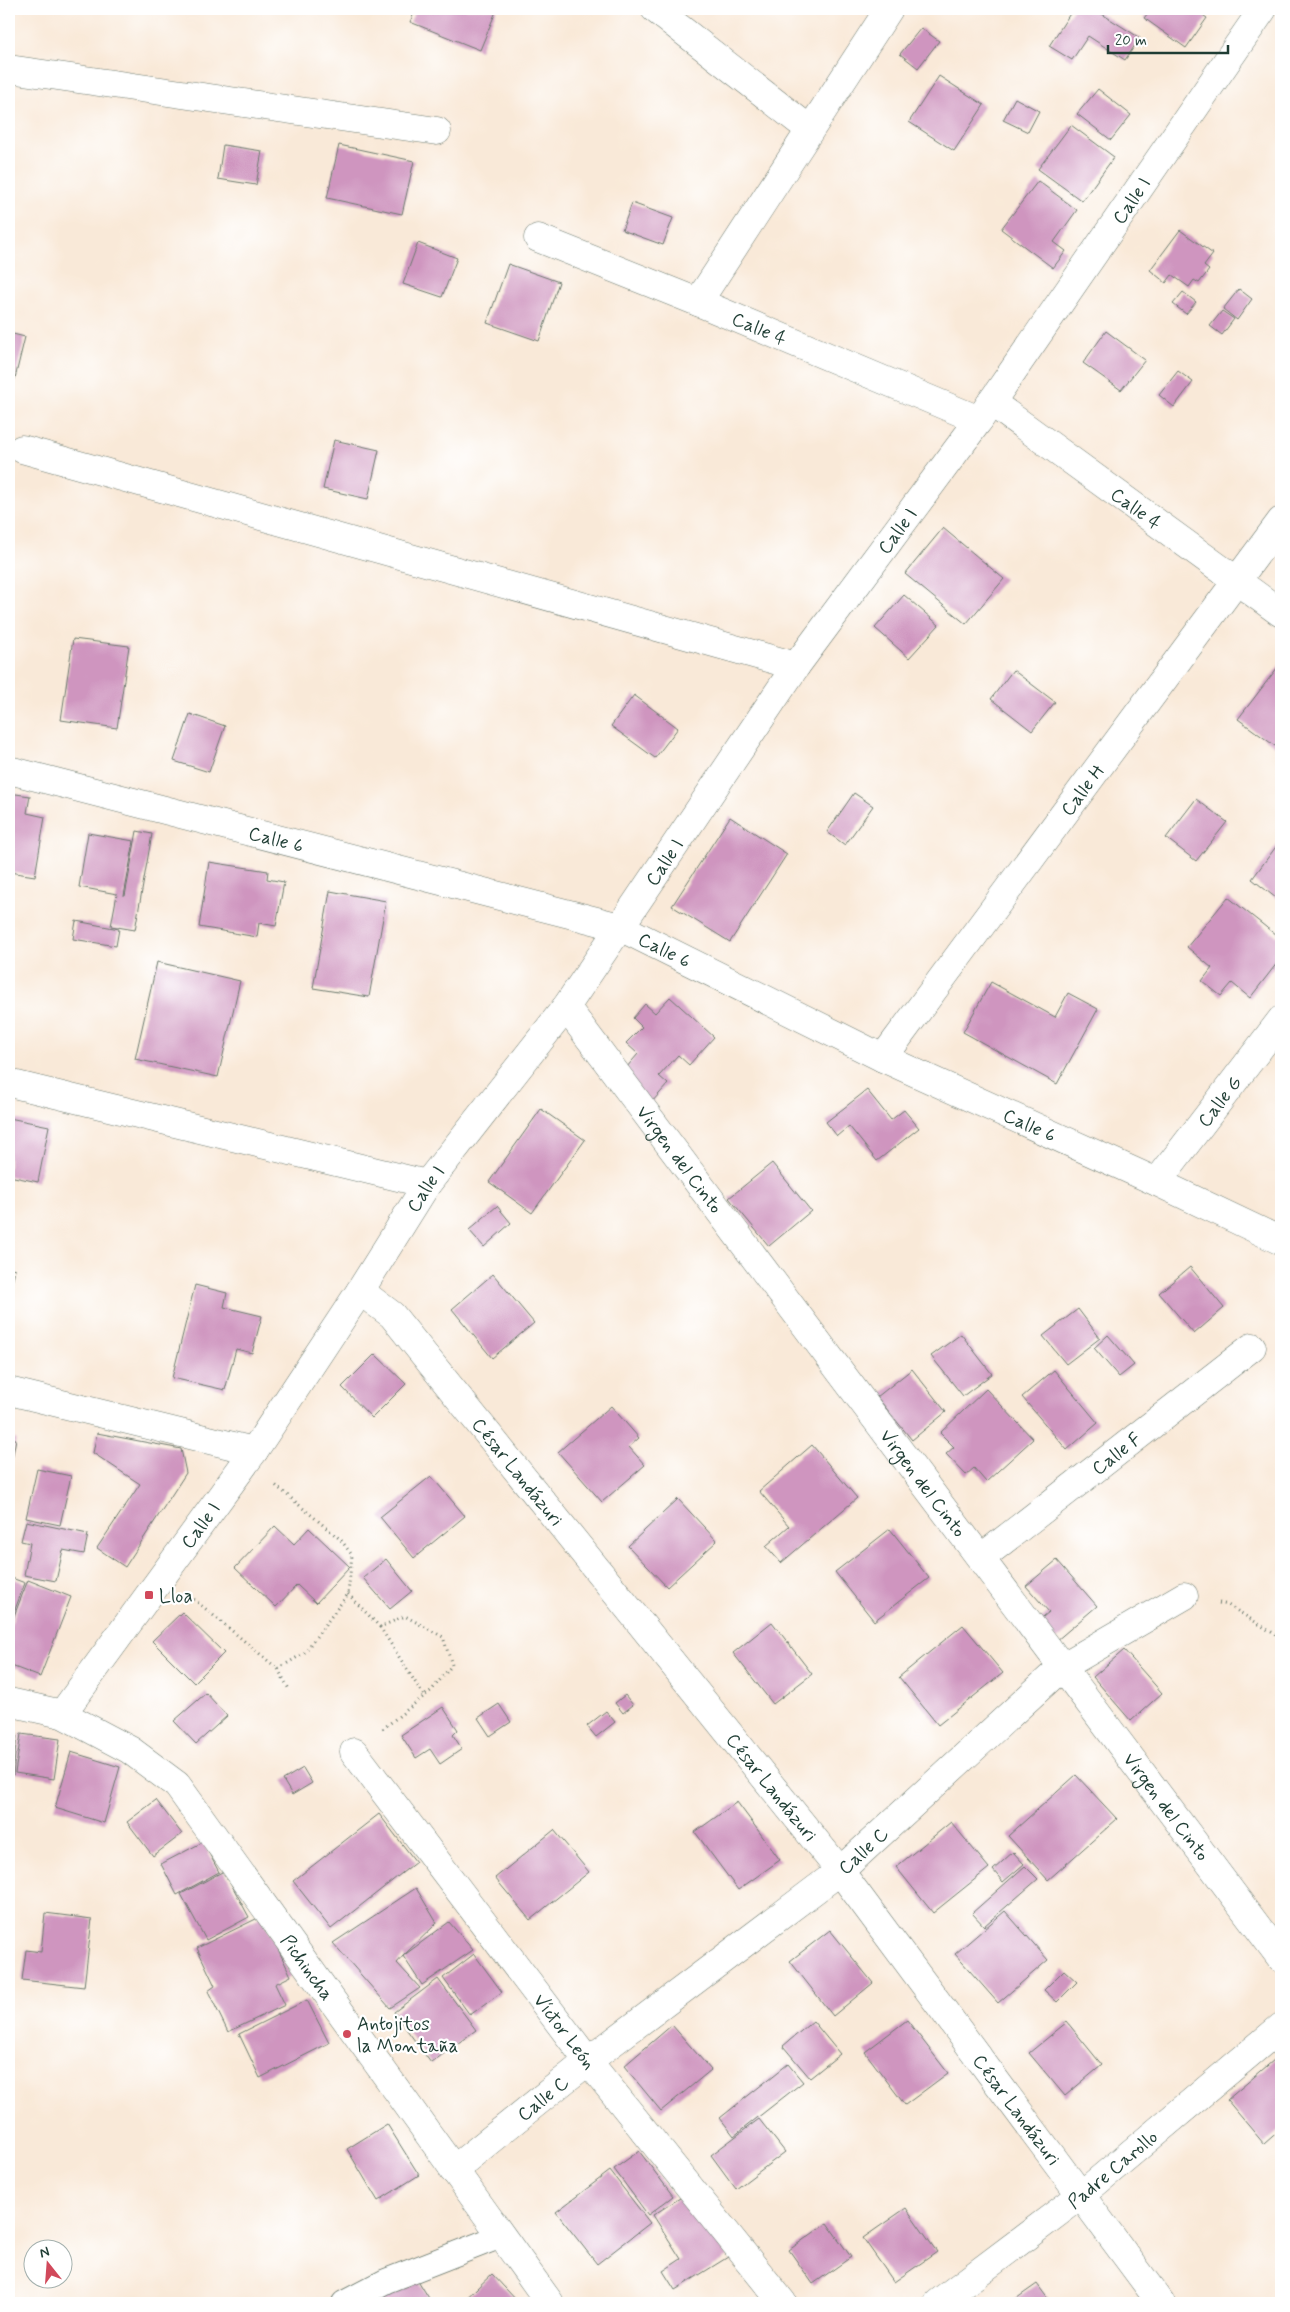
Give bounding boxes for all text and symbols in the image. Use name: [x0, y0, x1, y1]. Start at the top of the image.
scale bar: [1108, 22, 1228, 54]
text: 20 m: [1115, 31, 1147, 51]
street label: Calle I: [1107, 173, 1157, 229]
street label: Calle 4: [728, 307, 790, 352]
street label: Calle 4: [1105, 482, 1166, 536]
street label: Calle I: [872, 503, 923, 560]
street label: Calle H: [1056, 760, 1111, 821]
street label: Calle 6: [246, 821, 306, 859]
street label: Calle I: [640, 834, 690, 891]
street label: Calle 6: [634, 927, 695, 974]
street label: Calle G: [1192, 1071, 1248, 1133]
street label: Virgen del Cinto: [630, 1101, 728, 1219]
street label: Calle 6: [999, 1103, 1060, 1149]
street label: Calle I: [401, 1161, 451, 1217]
street label: César Landázuri: [466, 1413, 568, 1532]
street label: Virgen del Cinto: [874, 1424, 971, 1543]
street label: Calle F: [1087, 1427, 1147, 1481]
street label: Calle I: [176, 1498, 227, 1554]
place label: Lloa: [159, 1584, 193, 1609]
marker: Lloa: [143, 1589, 155, 1601]
street label: César Landázuri: [720, 1728, 822, 1847]
street label: Virgen del Cinto: [1117, 1748, 1215, 1866]
street label: Calle C: [833, 1822, 894, 1881]
street label: Pichincha: [274, 1930, 339, 2006]
street label: Víctor León: [527, 1989, 601, 2075]
place label: Antojitos la Montaña: [357, 2012, 458, 2059]
marker: Antojitos la Montaña: [341, 2028, 353, 2040]
street label: César Landázuri: [966, 2050, 1066, 2171]
street label: Calle C: [512, 2070, 575, 2127]
street label: Padre Carollo: [1063, 2125, 1164, 2215]
north arrow: [22, 2240, 72, 2290]
text: N: [37, 2243, 52, 2262]

